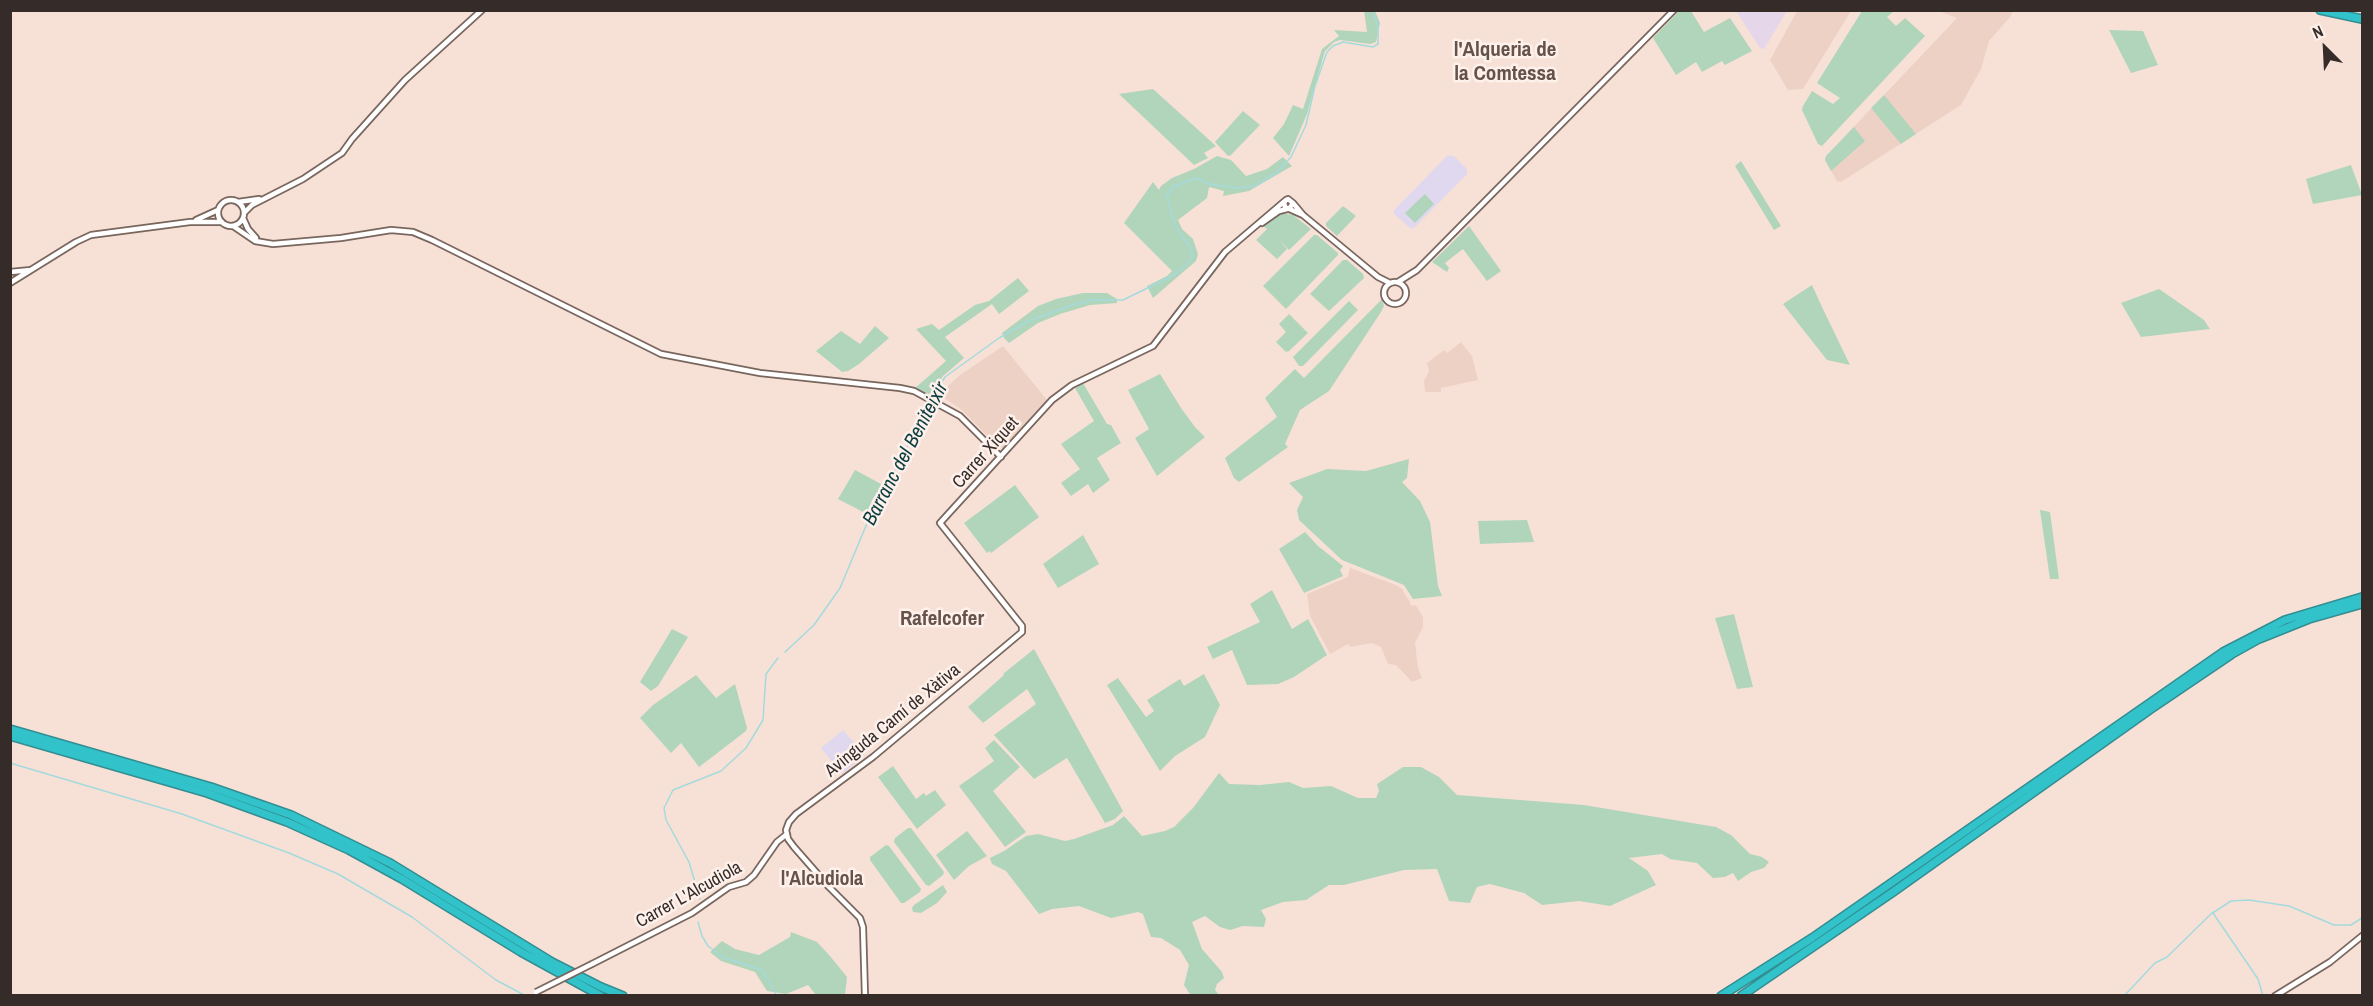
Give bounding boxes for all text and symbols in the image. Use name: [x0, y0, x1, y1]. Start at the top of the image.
north arrow: [2295, 18, 2355, 78]
text: N: [2309, 20, 2326, 44]
district label: l'Alqueria de la Comtessa: [1454, 37, 1556, 87]
water label: Barranc del Beniteixir: [858, 378, 954, 530]
street label: Carrer Xiquet: [948, 413, 1024, 493]
district label: Rafelcofer: [900, 606, 984, 632]
street label: Avinguda Camí de Xàtiva: [821, 660, 965, 782]
street label: Carrer L'Alcudiola: [632, 857, 746, 933]
district label: l'Alcudiola: [781, 868, 863, 892]

